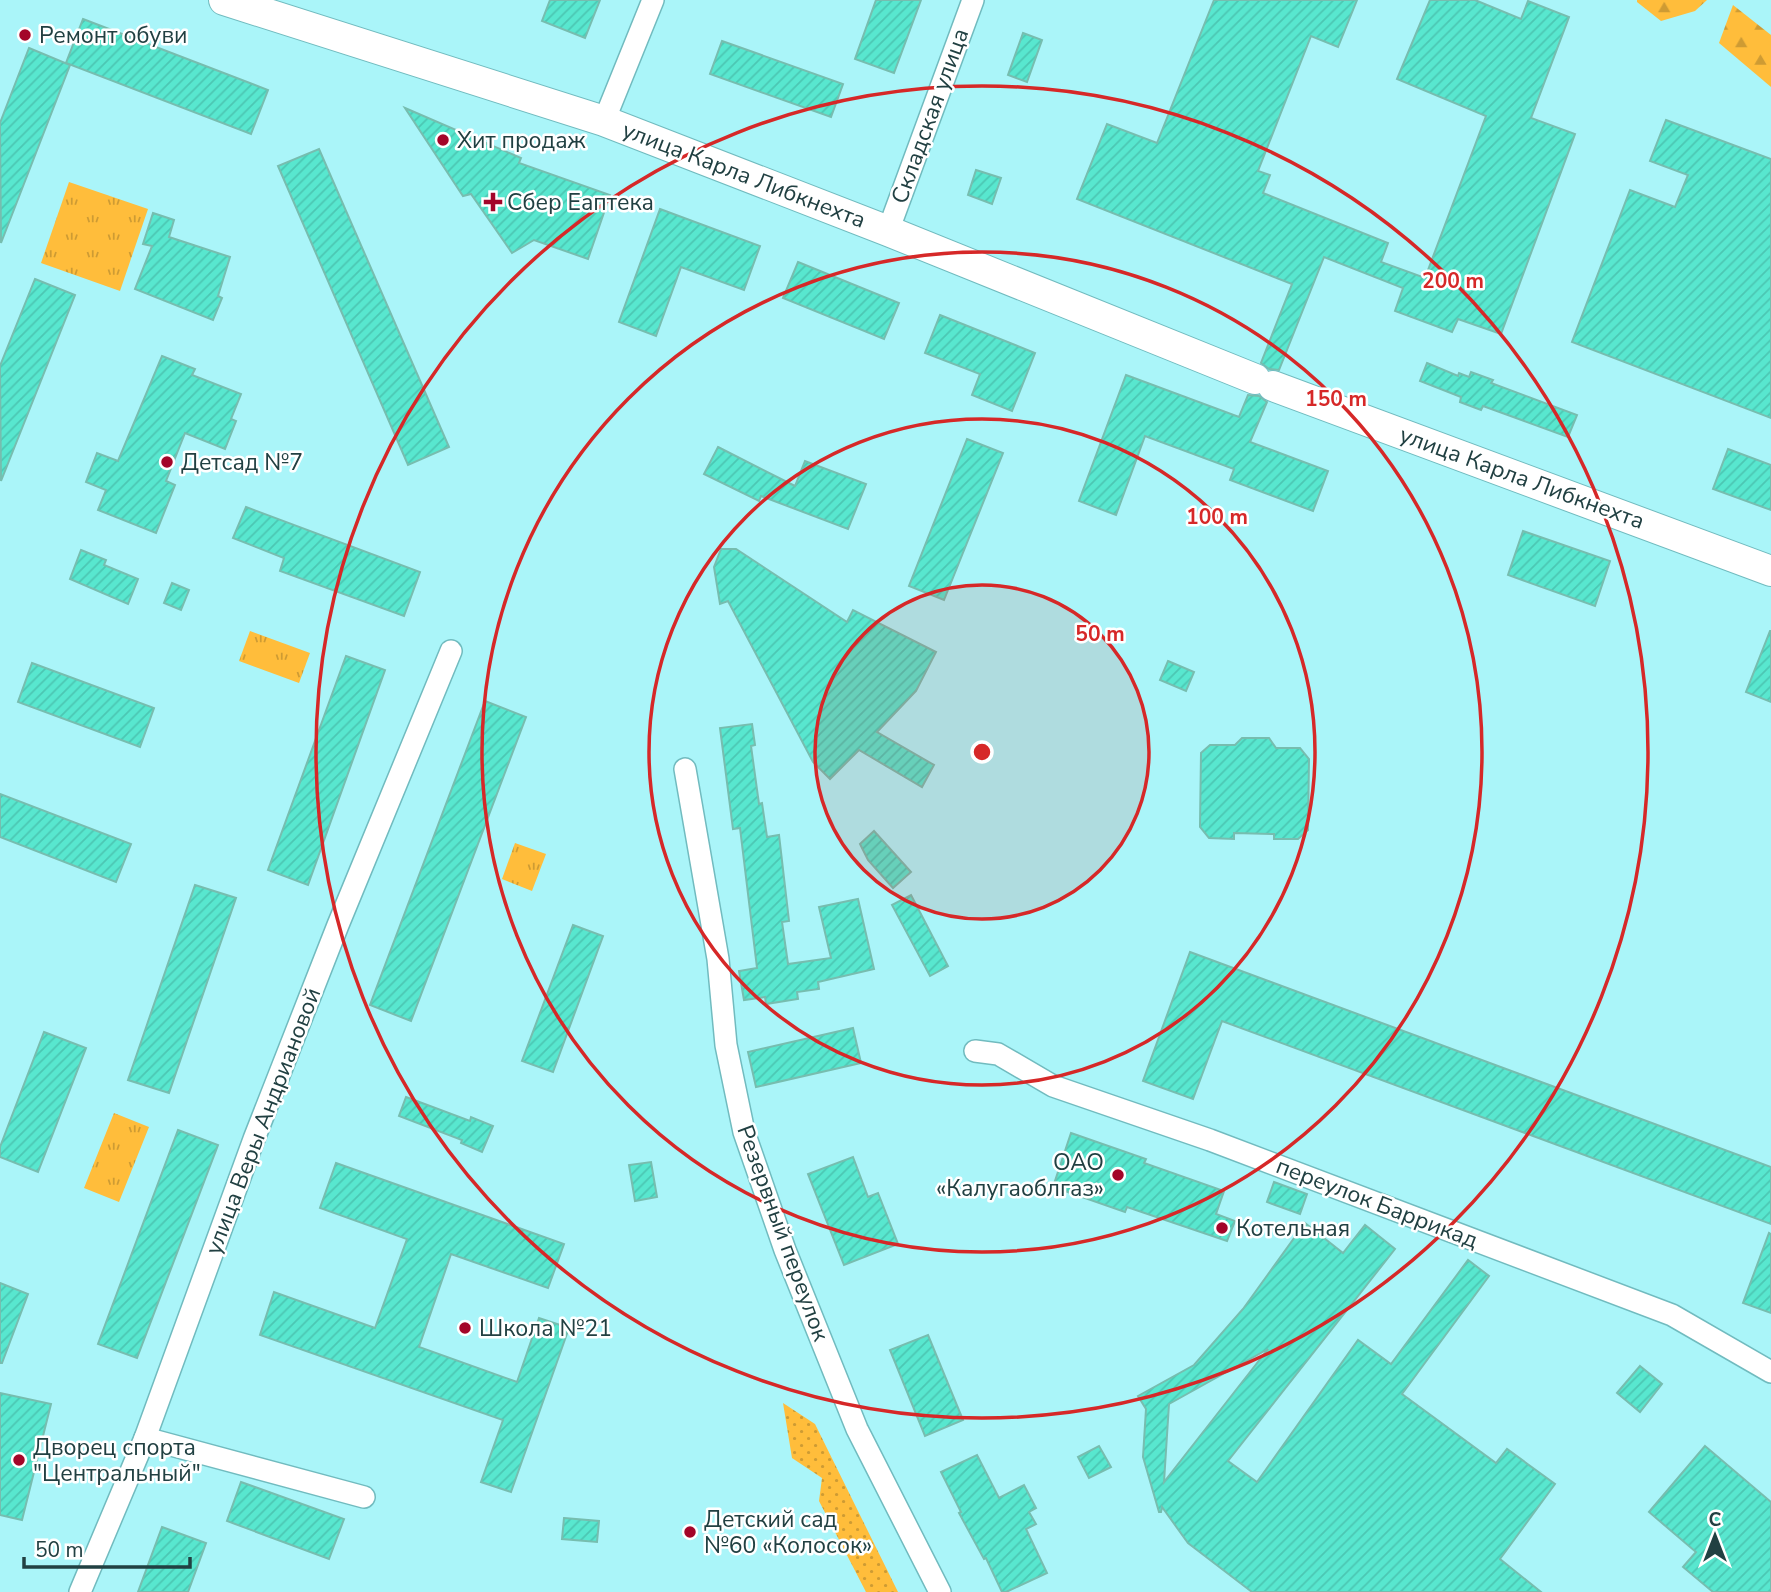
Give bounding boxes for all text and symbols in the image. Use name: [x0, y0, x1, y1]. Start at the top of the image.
place label: Ремонт обуви: [39, 20, 187, 51]
street label: Складская улица: [884, 24, 976, 208]
marker: Ремонт обуви: [17, 27, 33, 43]
street label: улица Карла Либкнехта: [618, 114, 870, 236]
place label: Хит продаж: [457, 125, 587, 156]
marker: Хит продаж: [435, 132, 451, 148]
place label: Сбер Еаптека: [507, 187, 654, 218]
marker: Сбер Еаптека: [485, 194, 501, 210]
text: 200 m: [1422, 267, 1484, 295]
text: 150 m: [1305, 385, 1367, 413]
street label: улица Карла Либкнехта: [1395, 419, 1649, 537]
place label: Детсад №7: [181, 447, 303, 478]
marker: Детсад №7: [159, 454, 175, 470]
text: 100 m: [1186, 503, 1248, 531]
text: 50 m: [1075, 620, 1125, 648]
centre of rings: [970, 740, 994, 764]
street label: улица Веры Андриановой: [198, 983, 328, 1259]
street label: Резервный переулок: [729, 1121, 837, 1346]
place label: ОАО «Калугаоблгаз»: [936, 1147, 1104, 1204]
street label: переулок Баррикад: [1272, 1150, 1482, 1256]
marker: ОАО «Калугаоблгаз»: [1110, 1167, 1126, 1183]
place label: Котельная: [1236, 1213, 1350, 1244]
marker: Котельная: [1214, 1220, 1230, 1236]
place label: Школа №21: [479, 1313, 612, 1344]
marker: Школа №21: [457, 1320, 473, 1336]
place label: Дворец спорта "Центральный": [33, 1432, 201, 1489]
marker: Дворец спорта "Центральный": [11, 1452, 27, 1468]
north arrow: [1680, 1501, 1750, 1571]
place label: Детский сад №60 «Колосок»: [704, 1504, 872, 1561]
text: С: [1709, 1507, 1722, 1533]
marker: Детский сад №60 «Колосок»: [682, 1524, 698, 1540]
scale bar: [24, 1526, 191, 1570]
text: 50 m: [35, 1536, 84, 1564]

